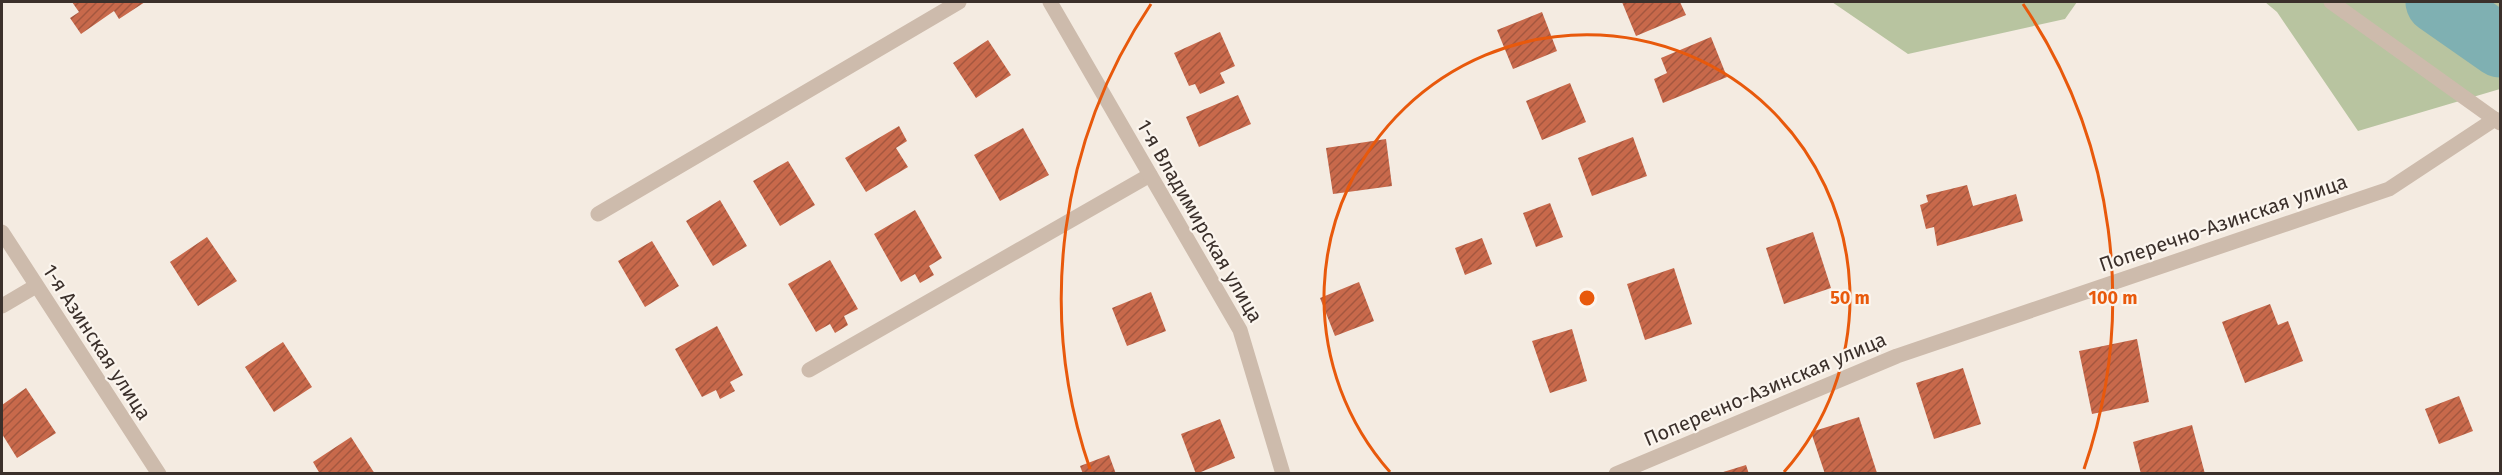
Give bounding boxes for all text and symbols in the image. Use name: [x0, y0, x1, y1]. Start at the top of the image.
street label: 1-я Владимирская улица: [1132, 115, 1268, 327]
street label: Поперечно-Азинская улица: [2096, 169, 2350, 277]
street label: 1-я Азинская улица: [38, 260, 156, 424]
text: 50 m: [1830, 287, 1870, 309]
text: 100 m: [2089, 287, 2137, 309]
centre of rings: [1577, 288, 1597, 308]
street label: Поперечно-Азинская улица: [1640, 327, 1890, 451]

